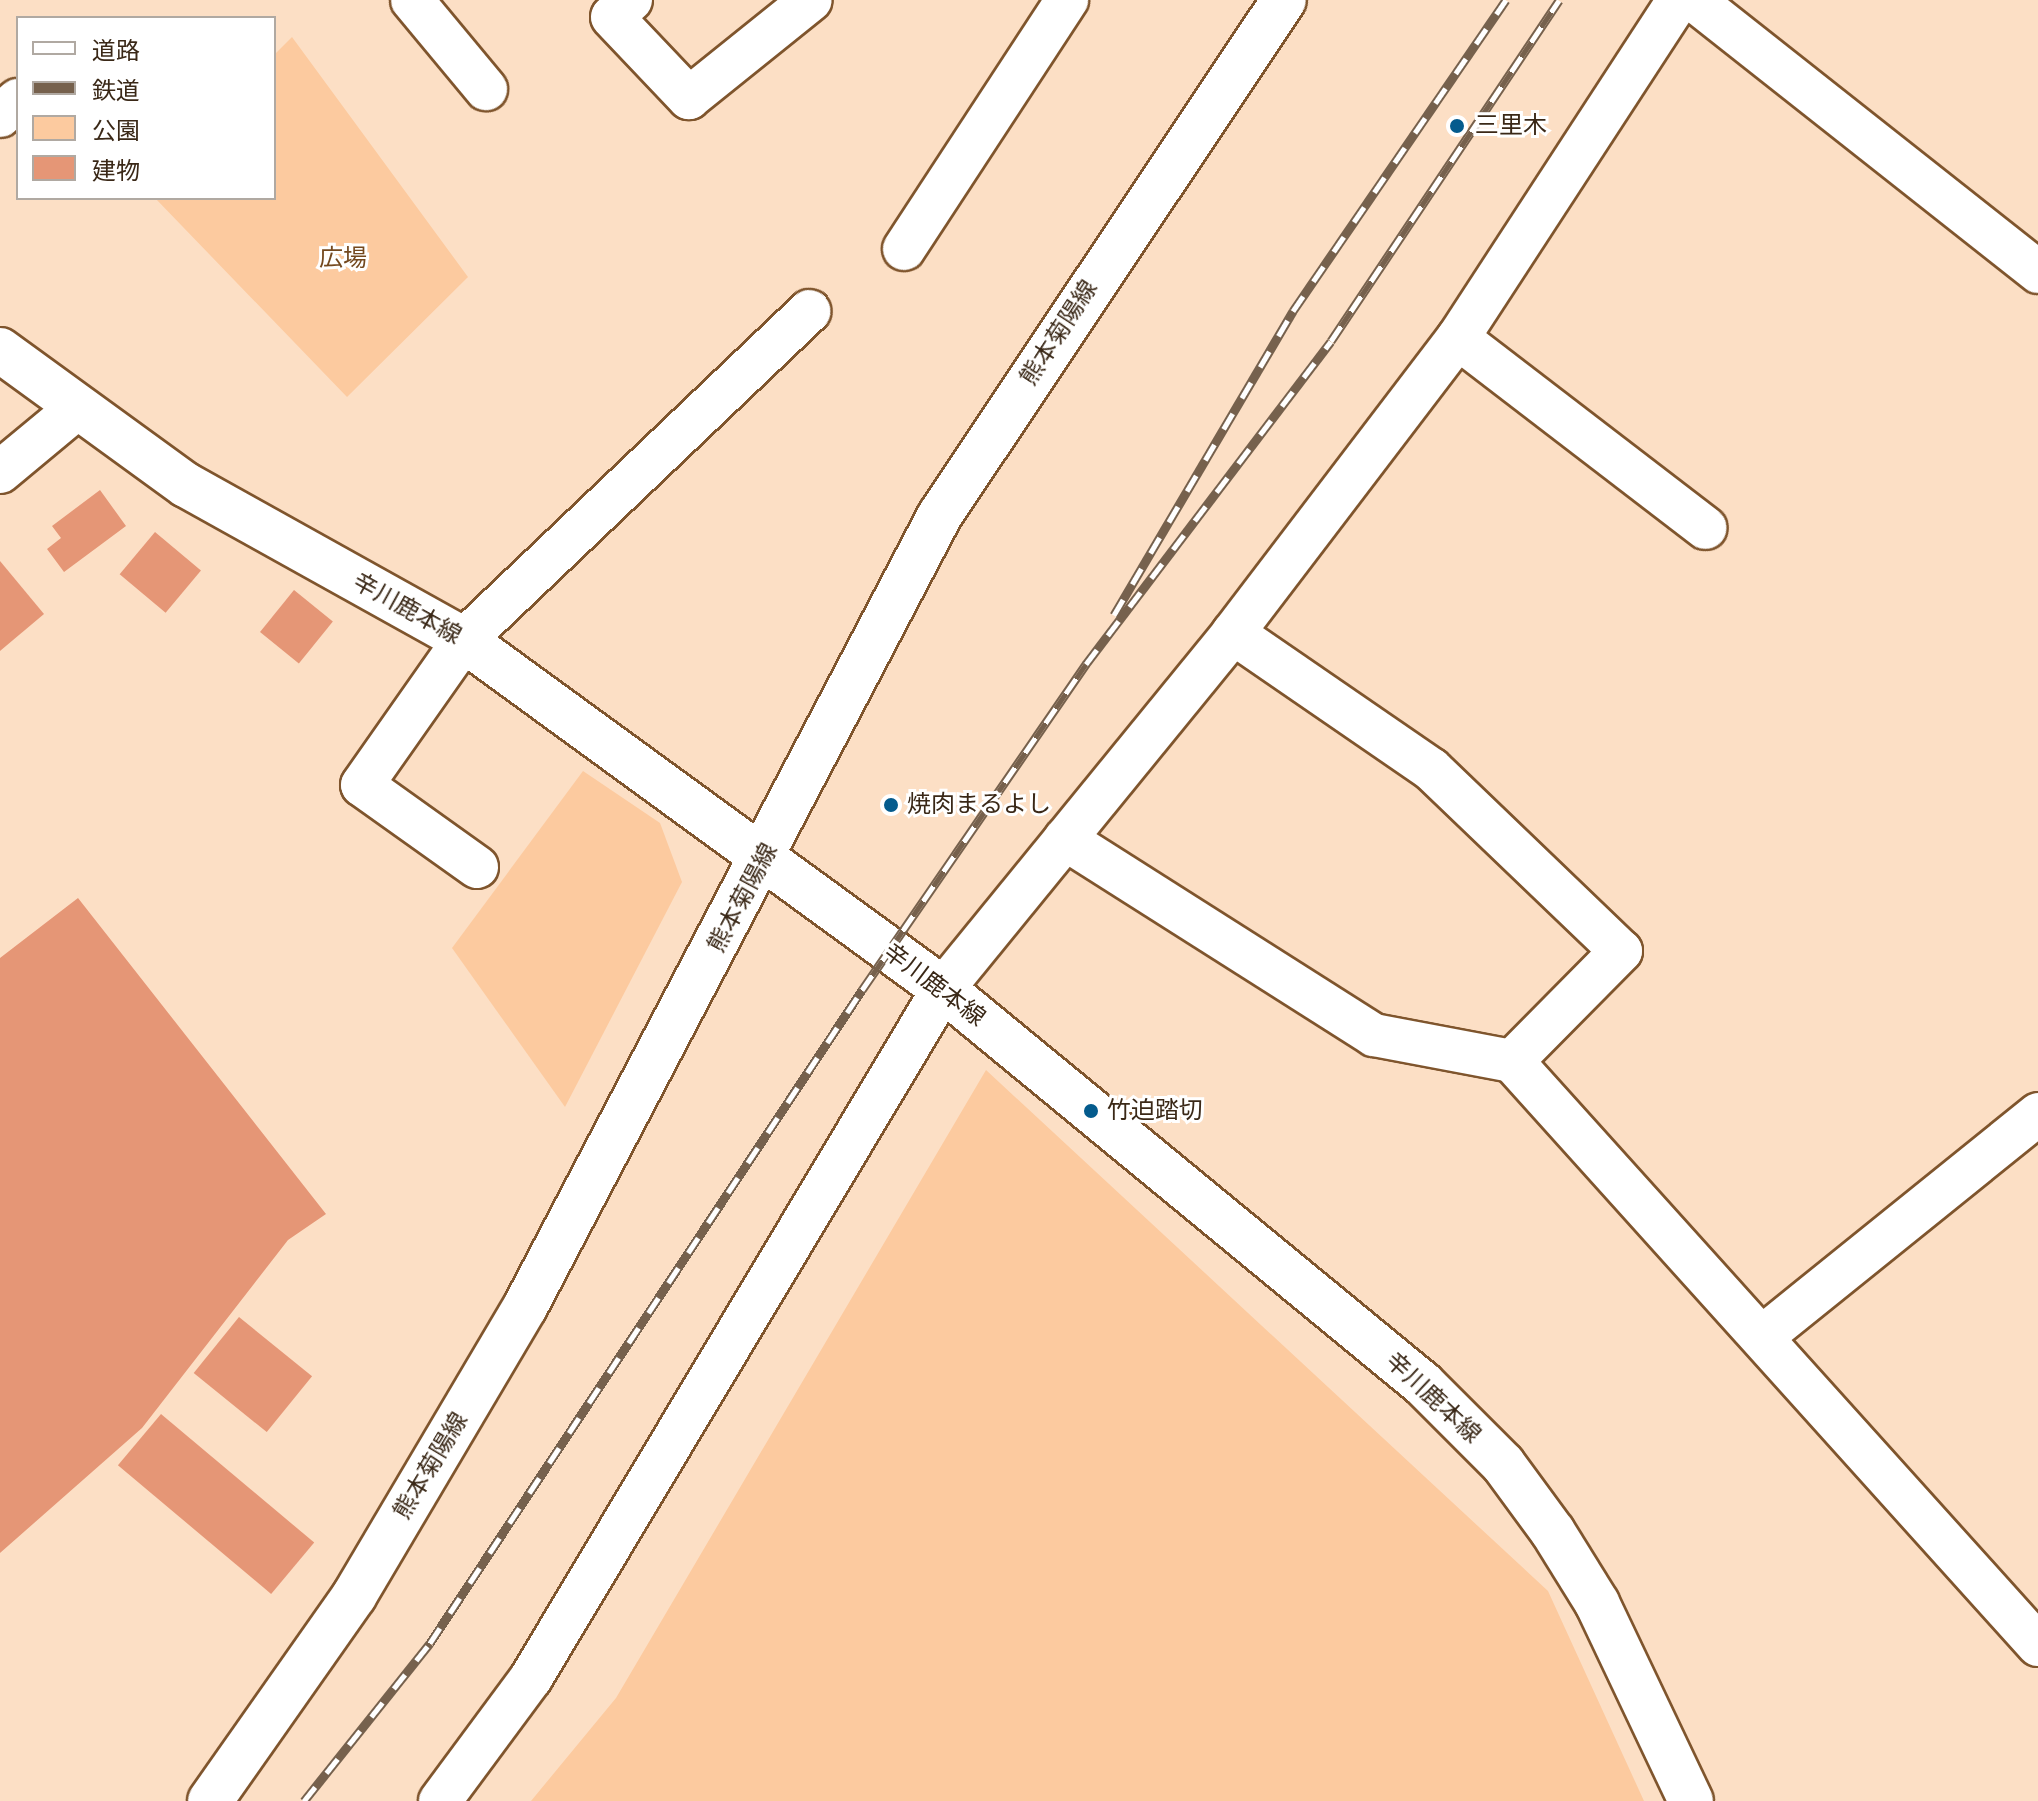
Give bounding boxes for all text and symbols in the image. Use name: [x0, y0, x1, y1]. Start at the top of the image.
legend: [16, 16, 276, 200]
text: 道路: [92, 37, 140, 65]
text: 鉄道: [92, 77, 140, 105]
place label: 三里木: [1475, 112, 1547, 140]
marker: 三里木: [1446, 115, 1468, 137]
text: 公園: [92, 117, 140, 145]
text: 建物: [92, 157, 140, 185]
park label: 広場: [319, 245, 367, 273]
street label: 熊本菊陽線: [1014, 275, 1104, 391]
street label: 辛川鹿本線: [348, 567, 466, 651]
place label: 焼肉まるよし: [907, 791, 1051, 819]
marker: 焼肉まるよし: [882, 796, 900, 814]
street label: 熊本菊陽線: [702, 838, 784, 958]
street label: 辛川鹿本線: [877, 937, 991, 1033]
place label: 竹迫踏切: [1107, 1097, 1203, 1125]
marker: 竹迫踏切: [1082, 1102, 1100, 1120]
street label: 辛川鹿本線: [1379, 1347, 1487, 1449]
street label: 熊本菊陽線: [388, 1407, 474, 1525]

